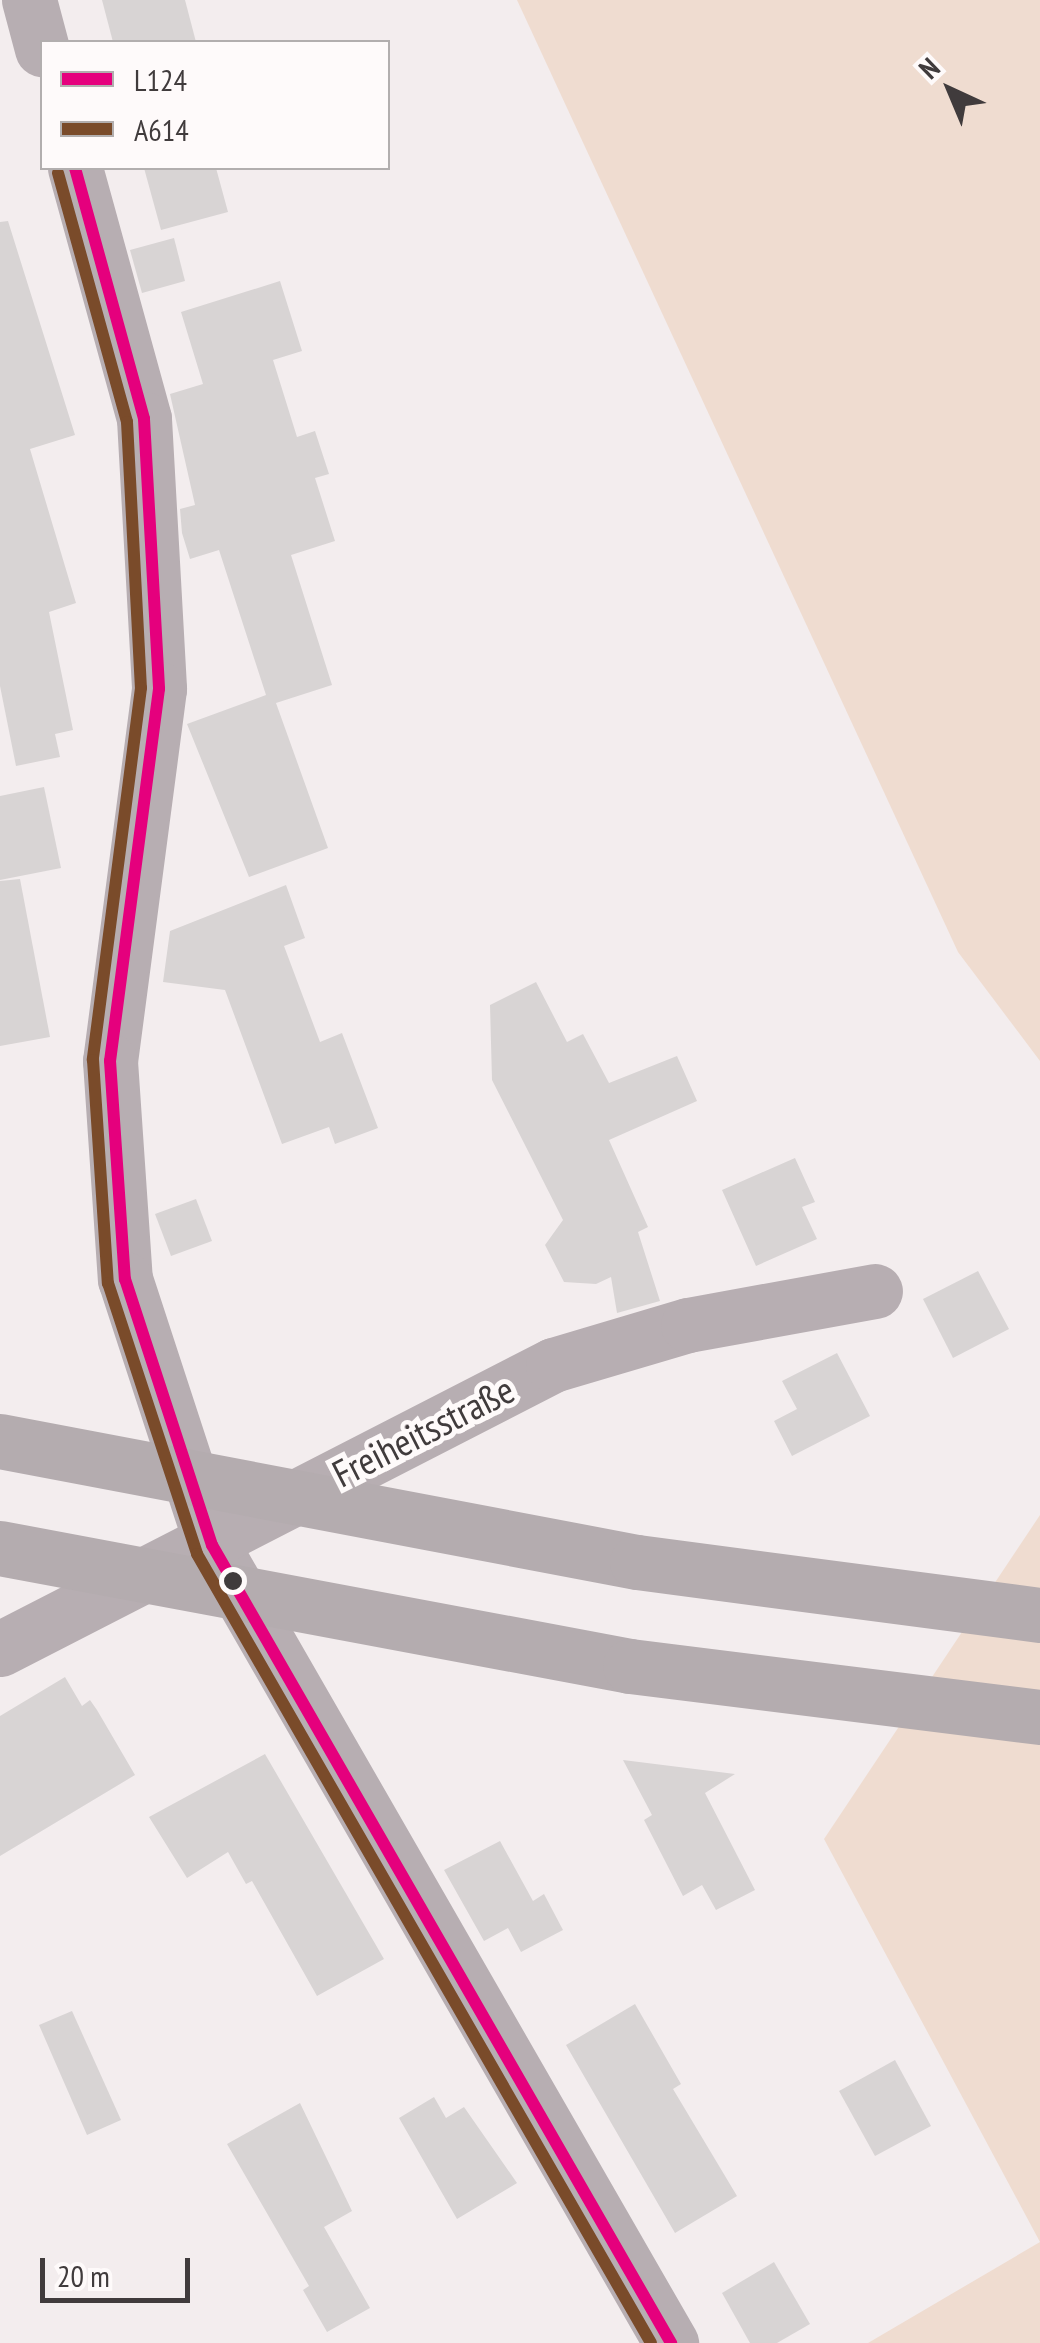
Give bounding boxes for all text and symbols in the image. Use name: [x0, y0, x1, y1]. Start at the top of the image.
legend: [40, 40, 390, 170]
north arrow: [900, 40, 1000, 140]
text: N: [911, 49, 947, 87]
text: L124: [134, 60, 187, 99]
text: A614: [134, 110, 189, 149]
street label: Freiheitsstraße: [325, 1366, 521, 1496]
unlabelled marker: [223, 1571, 243, 1591]
scale bar: [45, 2238, 195, 2300]
text: 20 m: [57, 2256, 110, 2295]

